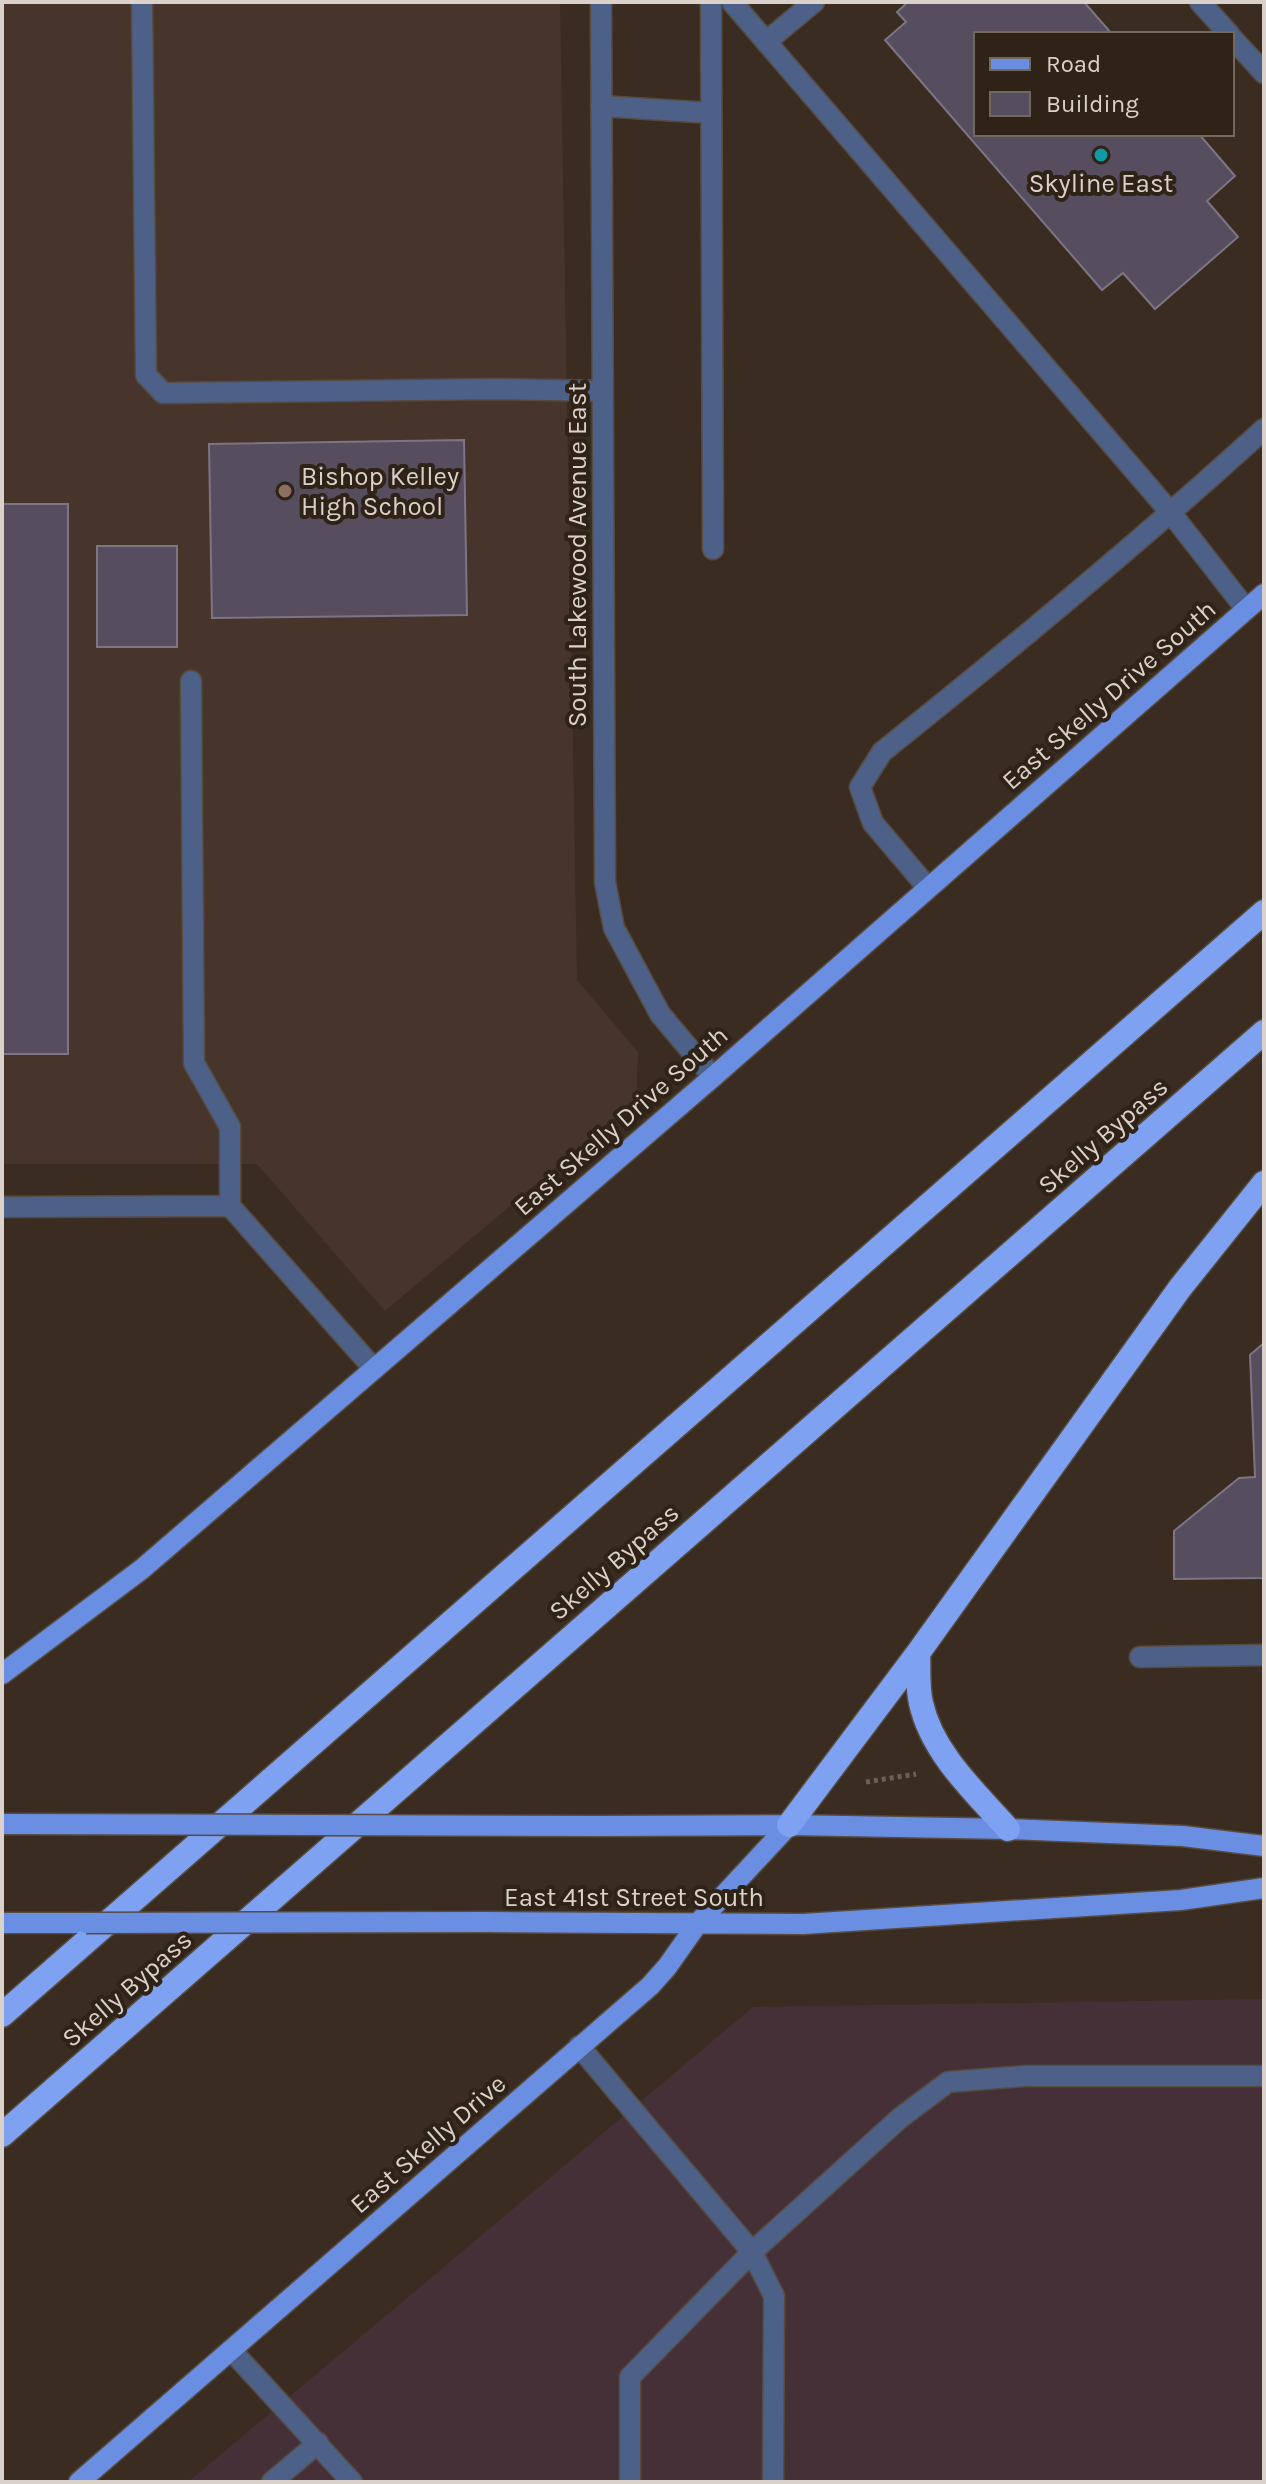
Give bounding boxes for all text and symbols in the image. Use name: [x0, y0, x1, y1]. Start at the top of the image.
legend: [974, 32, 1234, 136]
text: Road: [1046, 50, 1101, 78]
text: Building: [1046, 90, 1139, 118]
marker: Skyline East: [1092, 146, 1110, 164]
place label: Skyline East: [1029, 168, 1174, 199]
street label: South Lakewood Avenue East: [562, 382, 593, 727]
place label: Bishop Kelley High School: [301, 461, 459, 522]
marker: Bishop Kelley High School: [276, 482, 294, 500]
street label: East Skelly Drive South: [996, 594, 1222, 796]
street label: East Skelly Drive South: [508, 1020, 734, 1222]
street label: Skelly Bypass: [1032, 1071, 1174, 1201]
street label: Skelly Bypass: [543, 1497, 685, 1627]
street label: East 41st Street South: [504, 1882, 764, 1913]
street label: Skelly Bypass: [56, 1924, 198, 2054]
street label: East Skelly Drive: [344, 2068, 512, 2220]

